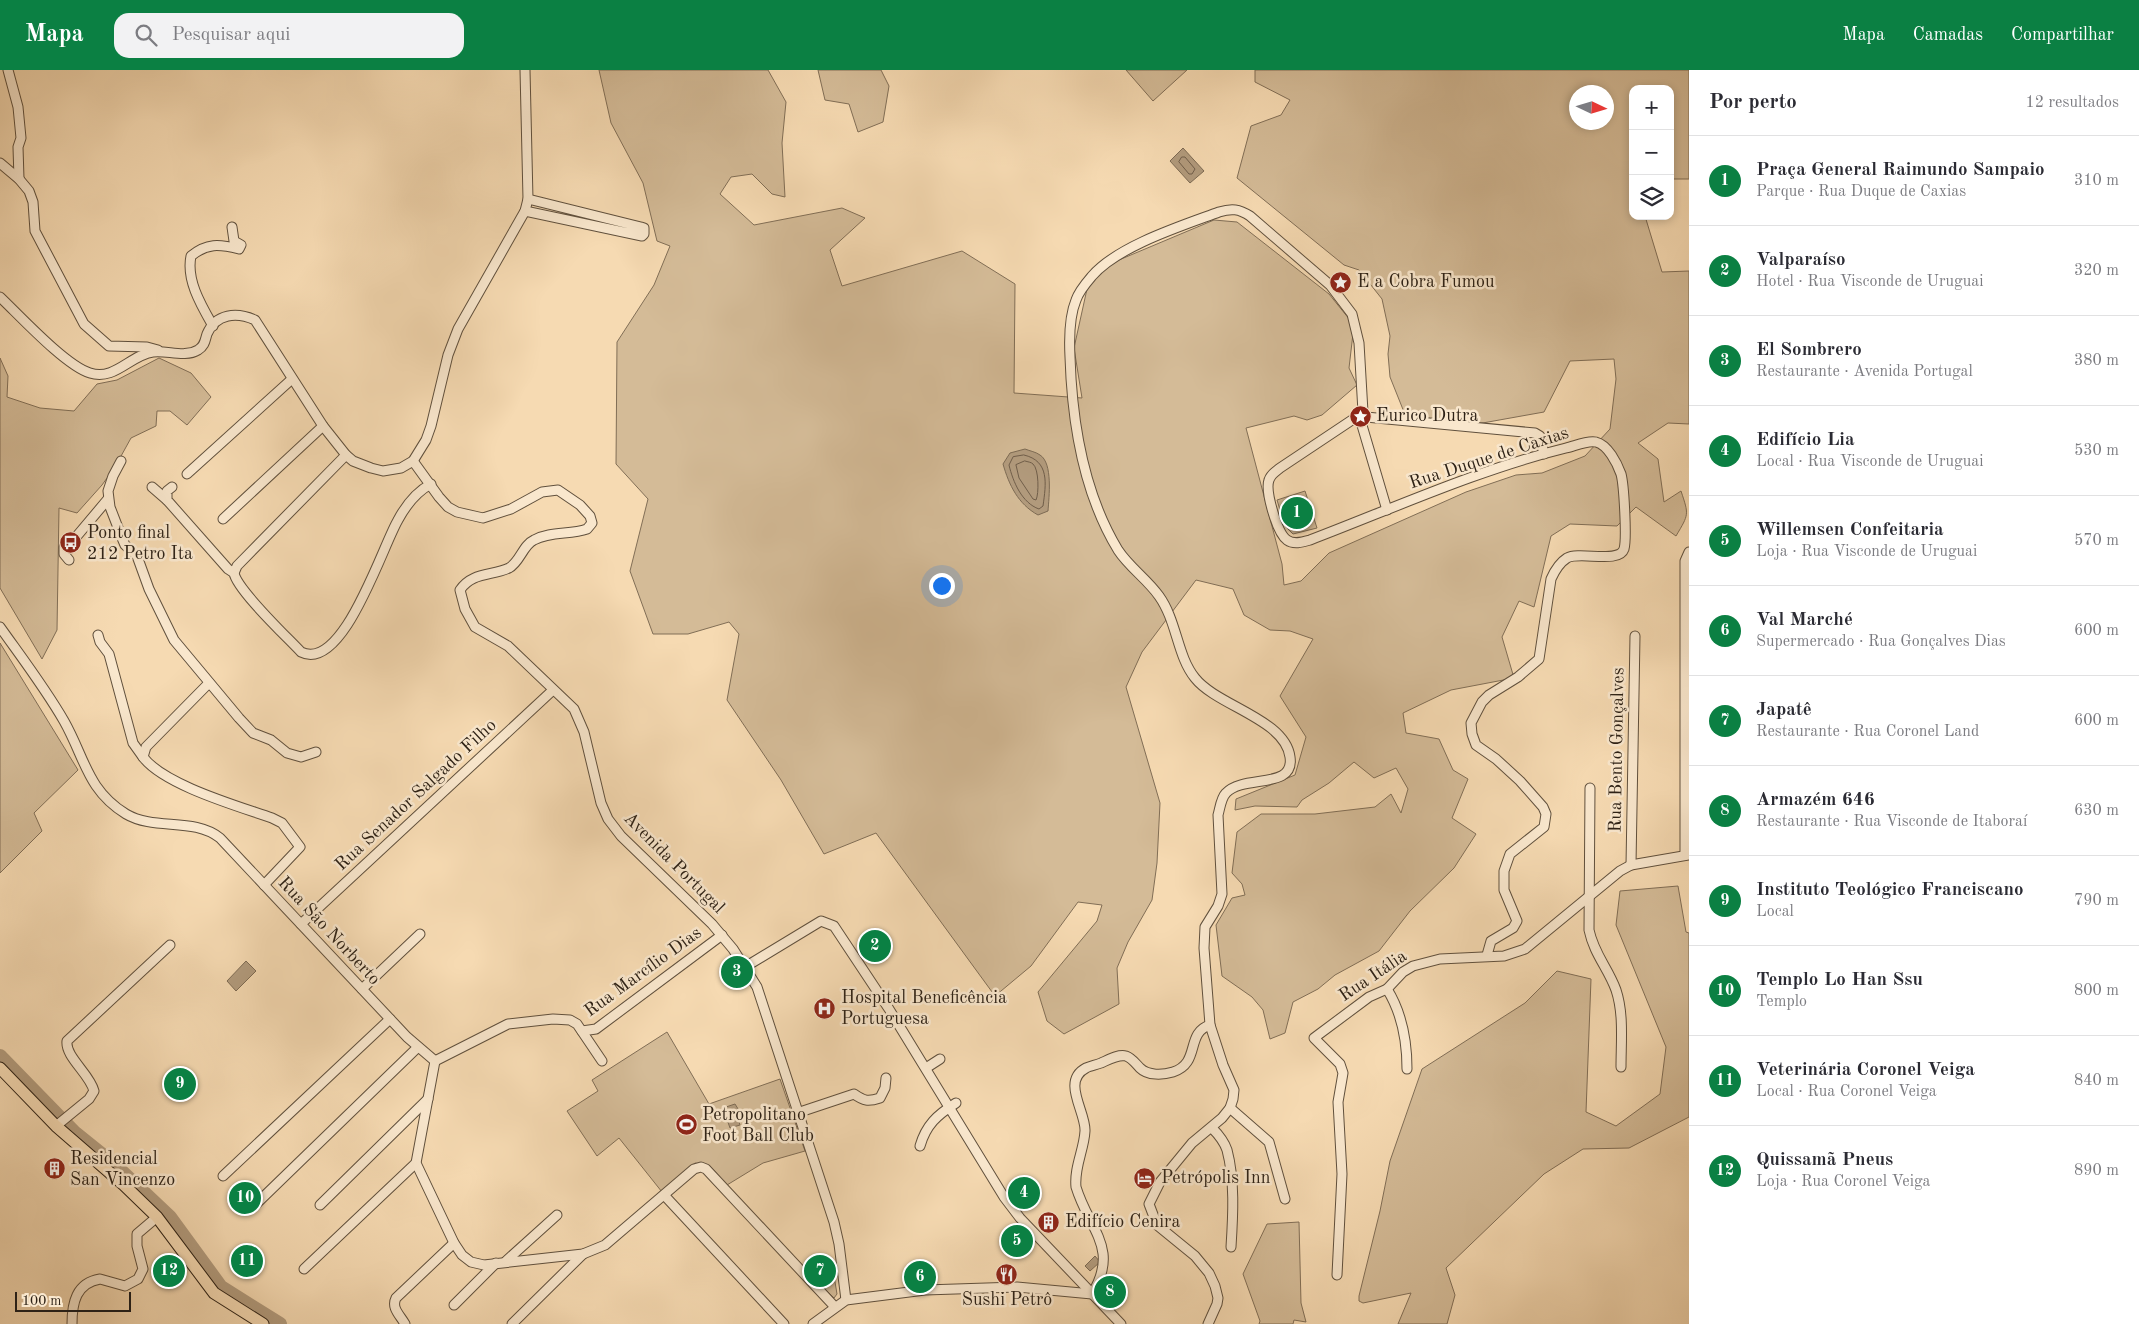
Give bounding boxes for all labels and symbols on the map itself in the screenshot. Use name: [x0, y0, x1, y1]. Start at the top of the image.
north arrow: [1569, 85, 1614, 130]
place icon: E a Cobra Fumou: [1329, 270, 1353, 294]
place label: E a Cobra Fumou: [1357, 273, 1495, 291]
place icon: Eurico Dutra: [1348, 404, 1372, 428]
place label: Eurico Dutra: [1376, 407, 1478, 425]
street label: Rua Duque de Caxias: [1407, 424, 1571, 492]
pin: 1: [1281, 494, 1313, 532]
place label: Ponto final 212 Petro Ita: [87, 524, 193, 563]
bus stop icon: Ponto final 212 Petro Ita: [59, 531, 83, 555]
your location: [929, 573, 955, 599]
street label: Rua Bento Gonçalves: [1607, 667, 1627, 833]
street label: Rua Senador Salgado Filho: [332, 716, 500, 874]
street label: Avenida Portugal: [620, 809, 728, 917]
street label: Rua São Norberto: [274, 873, 384, 989]
street label: Rua Marcílio Dias: [581, 924, 705, 1020]
pin: 2: [859, 927, 891, 965]
street label: Rua Itália: [1336, 947, 1410, 1005]
pin: 3: [721, 953, 753, 991]
place label: Hospital Beneficência Portuguesa: [841, 989, 1007, 1028]
hospital icon: Hospital Beneficência Portuguesa: [813, 996, 837, 1020]
pin: 9: [164, 1065, 196, 1103]
place label: Petropolitano Foot Ball Club: [702, 1106, 814, 1145]
sports icon: Petropolitano Foot Ball Club: [674, 1113, 698, 1137]
place label: Residencial San Vincenzo: [70, 1150, 175, 1189]
building icon: Residencial San Vincenzo: [42, 1157, 66, 1181]
hotel icon: Petrópolis Inn: [1133, 1166, 1157, 1190]
place label: Petrópolis Inn: [1161, 1169, 1271, 1187]
pin: 4: [1008, 1174, 1040, 1212]
pin: 10: [229, 1179, 261, 1217]
building icon: Edifício Cenira: [1037, 1210, 1061, 1234]
place label: Edifício Cenira: [1065, 1213, 1180, 1231]
pin: 5: [1001, 1222, 1033, 1260]
pin: 11: [231, 1242, 263, 1280]
pin: 12: [153, 1252, 185, 1290]
pin: 7: [804, 1252, 836, 1290]
pin: 6: [904, 1258, 936, 1296]
restaurant icon: Sushi Petrô: [995, 1263, 1019, 1287]
pin: 8: [1094, 1273, 1126, 1311]
scale bar: [15, 1289, 131, 1312]
place label: Sushi Petrô: [962, 1291, 1052, 1309]

